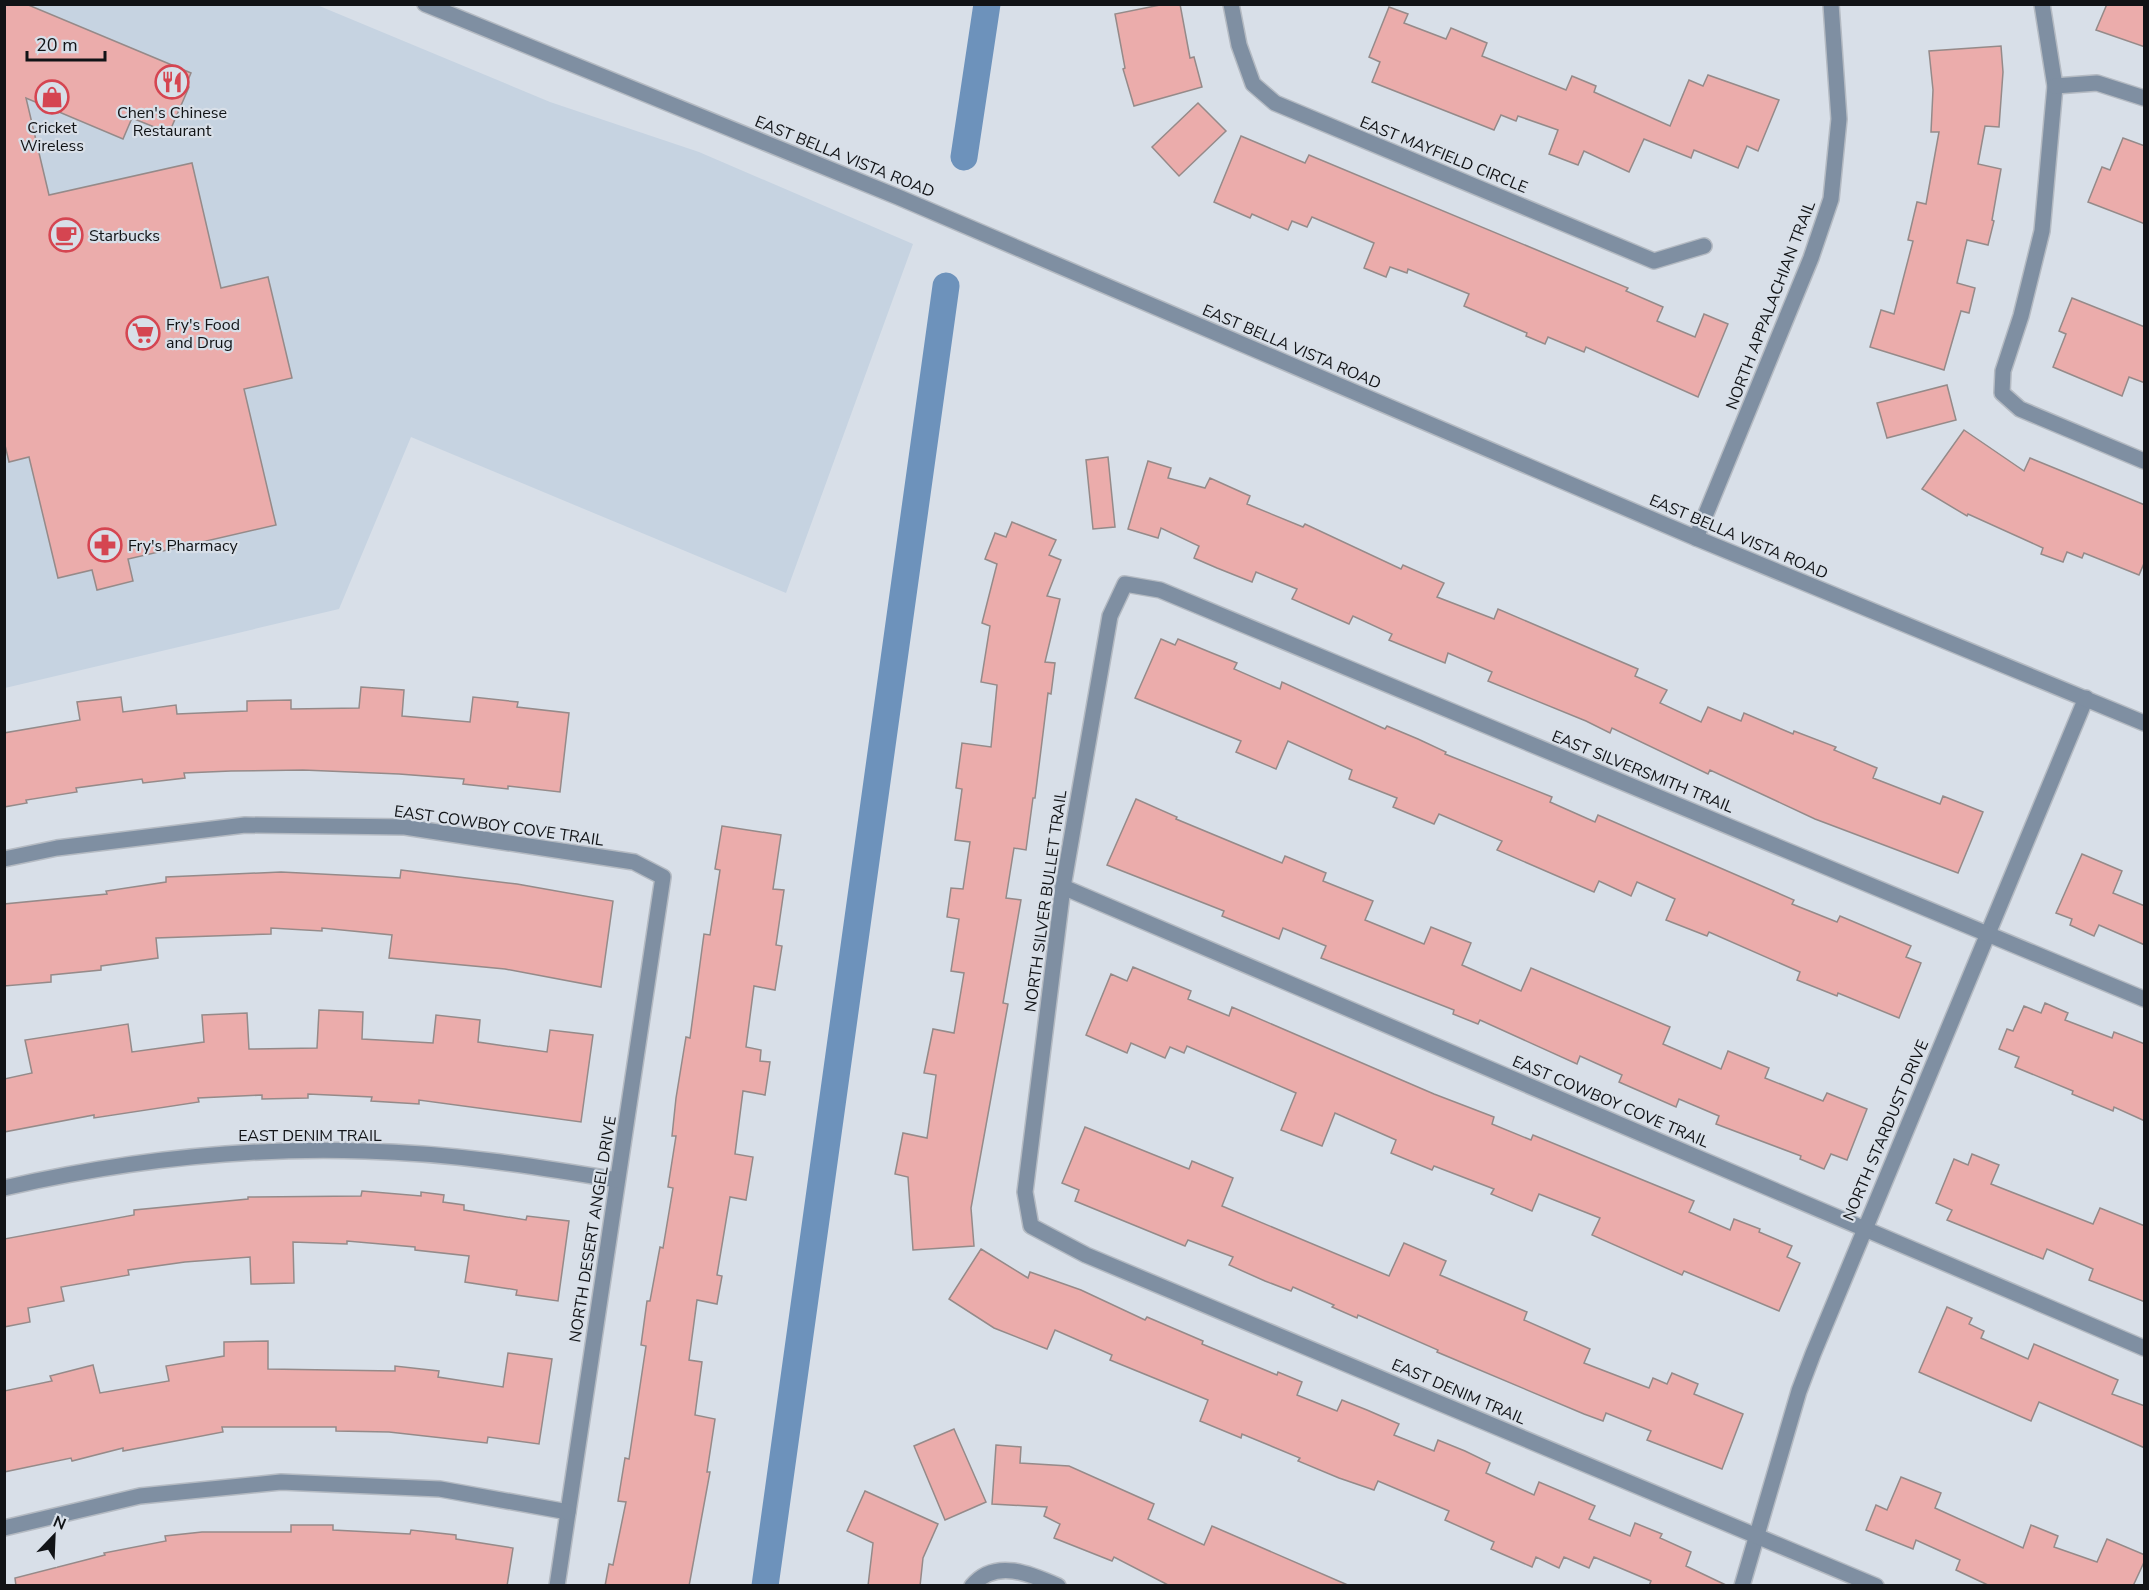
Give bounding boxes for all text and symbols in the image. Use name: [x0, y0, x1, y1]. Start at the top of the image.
scale bar: [27, 24, 105, 62]
text: 20 m: [36, 33, 78, 57]
restaurant icon: Chen's Chinese Restaurant: [154, 64, 190, 100]
shop icon: Cricket Wireless: [34, 79, 70, 115]
place label: Chen's Chinese Restaurant: [117, 102, 227, 142]
street label: EAST BELLA VISTA ROAD: [751, 111, 938, 203]
street label: EAST MAYFIELD CIRCLE: [1356, 111, 1531, 199]
place label: Cricket Wireless: [20, 117, 84, 157]
street label: NORTH APPALACHIAN TRAIL: [1721, 198, 1821, 413]
cafe icon: Starbucks: [48, 217, 84, 253]
place label: Starbucks: [89, 225, 160, 247]
street label: EAST BELLA VISTA ROAD: [1199, 299, 1384, 395]
place label: Fry's Food and Drug: [166, 314, 240, 354]
supermarket icon: Fry's Food and Drug: [125, 315, 161, 351]
street label: EAST BELLA VISTA ROAD: [1646, 489, 1831, 585]
pharmacy icon: Fry's Pharmacy: [87, 527, 123, 563]
place label: Fry's Pharmacy: [128, 535, 238, 557]
street label: EAST SILVERSMITH TRAIL: [1548, 725, 1737, 819]
street label: NORTH SILVER BULLET TRAIL: [1020, 788, 1073, 1014]
street label: EAST COWBOY COVE TRAIL: [393, 800, 605, 852]
street label: NORTH STARDUST DRIVE: [1838, 1036, 1934, 1224]
street label: EAST COWBOY COVE TRAIL: [1509, 1050, 1713, 1154]
street label: NORTH DESERT ANGEL DRIVE: [564, 1114, 622, 1344]
street label: EAST DENIM TRAIL: [238, 1125, 382, 1147]
street label: EAST DENIM TRAIL: [1388, 1354, 1529, 1430]
north arrow: [24, 1506, 84, 1566]
text: N: [50, 1511, 69, 1536]

